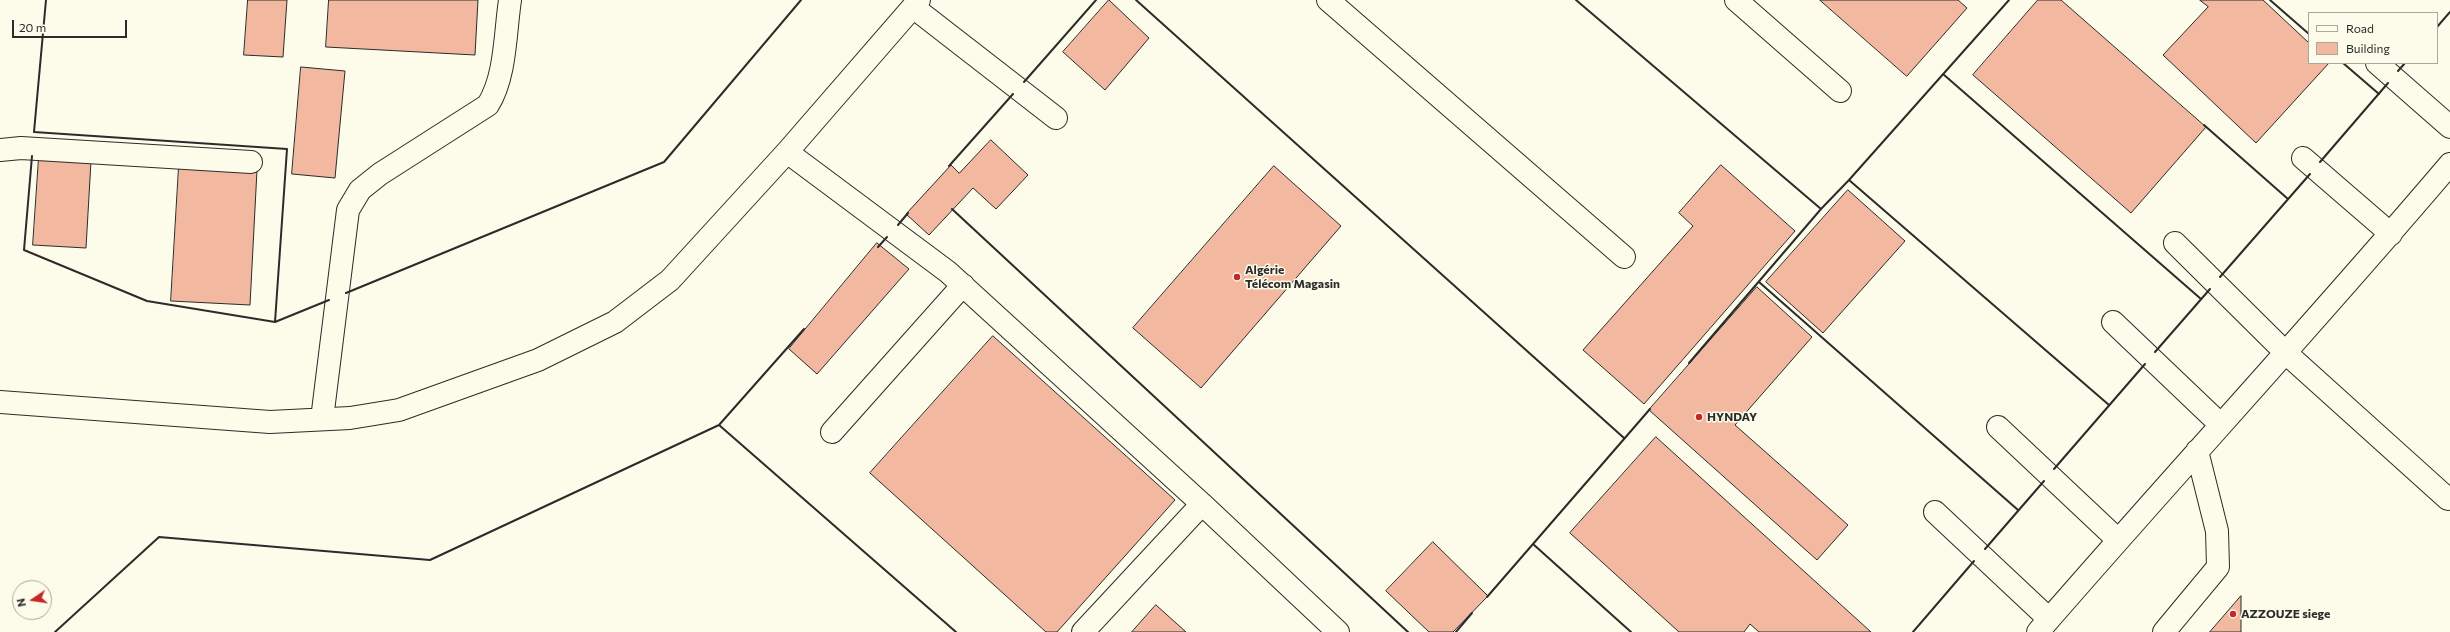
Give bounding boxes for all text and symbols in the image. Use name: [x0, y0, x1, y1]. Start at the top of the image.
scale bar: [14, 12, 129, 38]
legend: [2308, 12, 2438, 64]
text: 20 m: [19, 20, 46, 34]
text: Road: [2346, 21, 2374, 35]
text: Building: [2346, 41, 2390, 55]
place label: Algérie Télécom Magasin: [1245, 263, 1340, 291]
marker: Algérie Télécom Magasin: [1232, 272, 1242, 282]
place label: HYNDAY: [1707, 410, 1757, 424]
marker: HYNDAY: [1694, 412, 1704, 422]
north arrow: [12, 580, 52, 620]
text: N: [14, 597, 28, 608]
place label: AZZOUZE siege: [2241, 607, 2330, 621]
marker: AZZOUZE siege: [2228, 609, 2238, 619]

